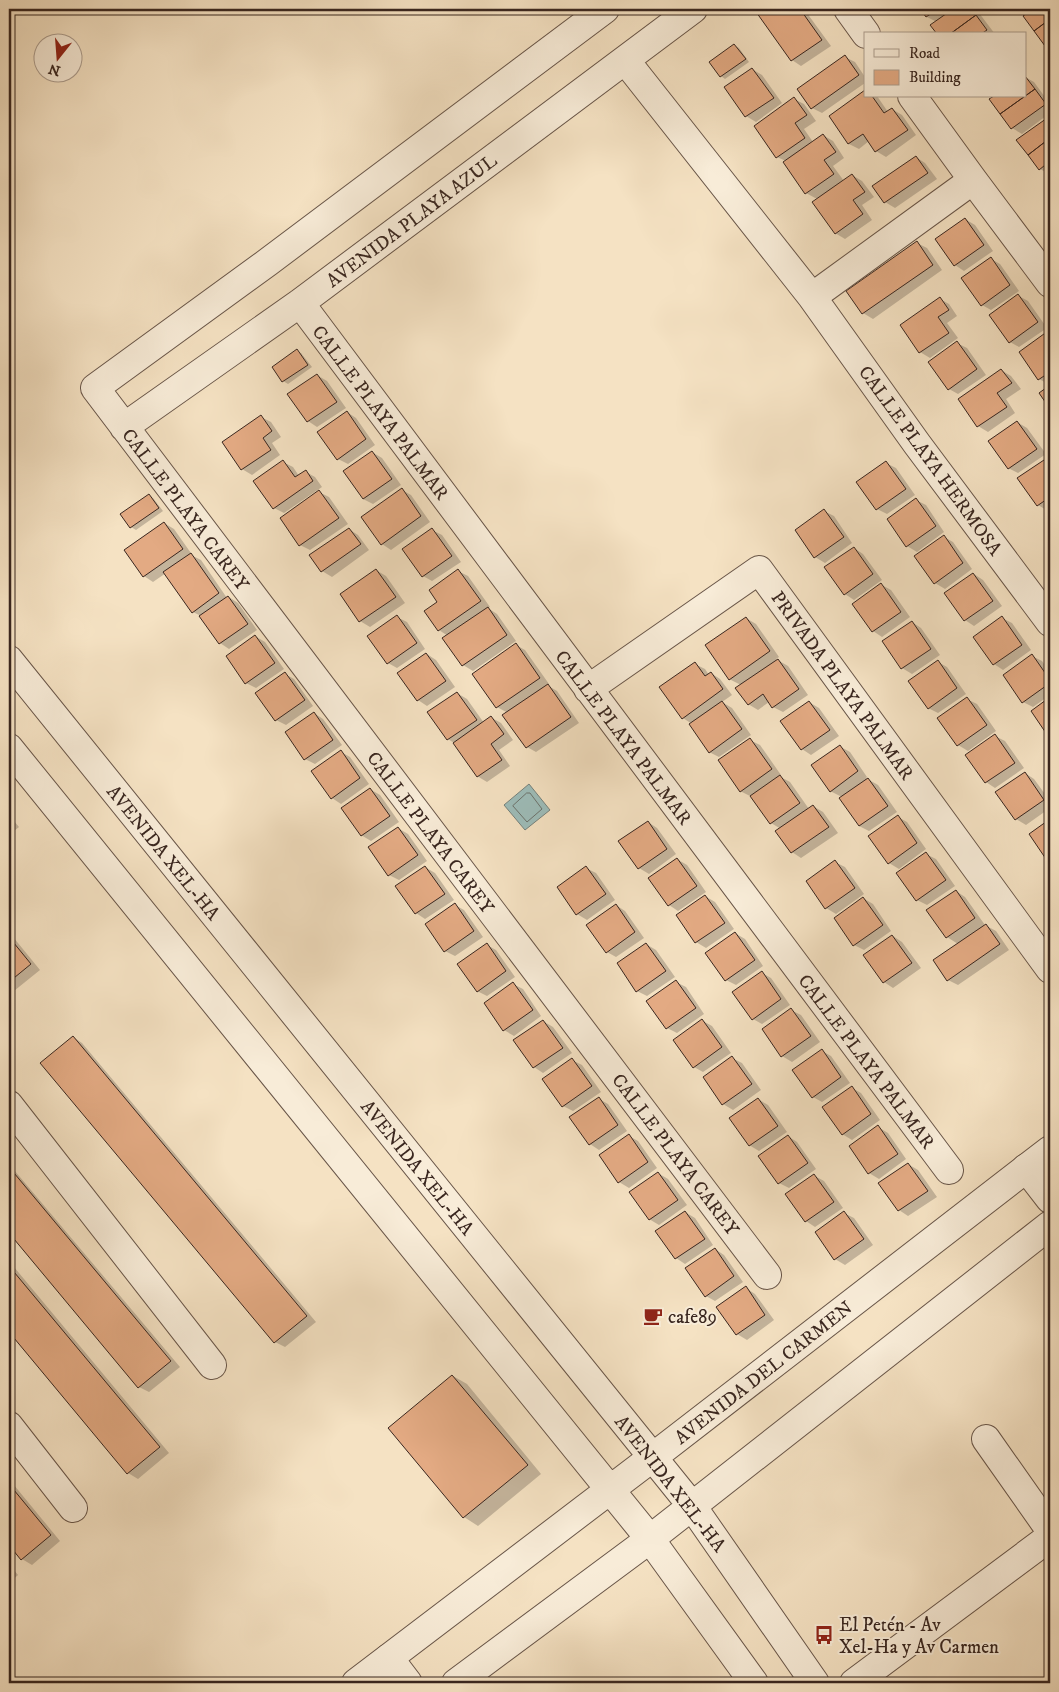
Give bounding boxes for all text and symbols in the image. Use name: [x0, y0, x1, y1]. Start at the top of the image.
north arrow: [32, 32, 82, 82]
legend: [864, 32, 1026, 98]
text: Road: [909, 44, 941, 63]
text: N: [46, 59, 63, 80]
text: Building: [909, 68, 961, 87]
street label: AVENIDA PLAYA AZUL: [322, 149, 502, 293]
street label: CALLE PLAYA PALMAR: [307, 321, 453, 505]
street label: CALLE PLAYA HERMOSA: [853, 362, 1007, 561]
street label: CALLE PLAYA CAREY: [116, 424, 254, 596]
street label: PRIVADA PLAYA PALMAR: [766, 587, 918, 785]
street label: CALLE PLAYA PALMAR: [550, 646, 696, 830]
street label: CALLE PLAYA CAREY: [361, 747, 499, 919]
street label: AVENIDA XEL-HA: [101, 781, 225, 926]
street label: CALLE PLAYA PALMAR: [793, 970, 939, 1154]
street label: CALLE PLAYA CAREY: [606, 1069, 744, 1241]
street label: AVENIDA XEL-HA: [355, 1096, 479, 1241]
street label: AVENIDA DEL CARMEN: [670, 1297, 857, 1450]
cafe icon: cafe89: [642, 1305, 664, 1327]
place label: cafe89: [668, 1306, 717, 1329]
street label: AVENIDA XEL-HA: [609, 1411, 731, 1558]
place label: El Petén - Av Xel-Ha y Av Carmen: [839, 1614, 999, 1659]
bus stop icon: El Petén - Av Xel-Ha y Av Carmen: [813, 1624, 835, 1646]

